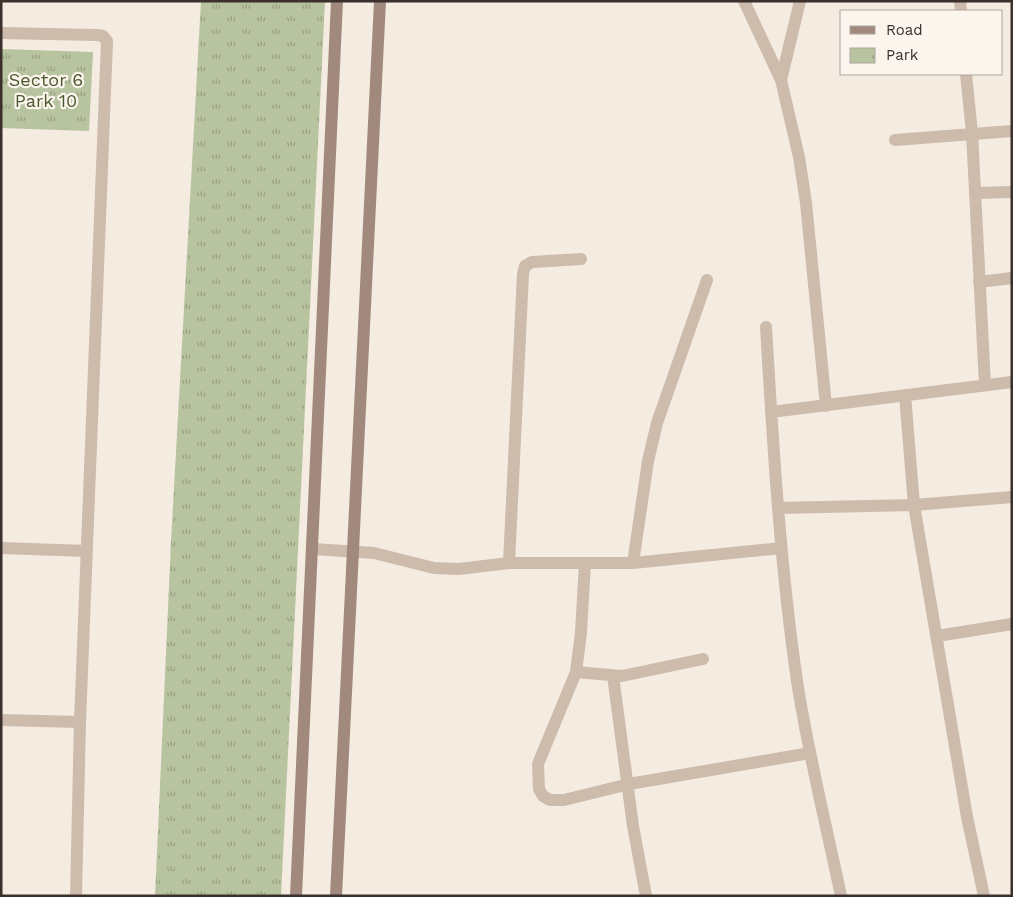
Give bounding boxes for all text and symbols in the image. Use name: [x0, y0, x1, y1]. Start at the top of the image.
legend: [840, 10, 1003, 75]
text: Road: [886, 21, 923, 39]
text: Park: [886, 46, 919, 64]
park label: Sector 6 Park 10: [9, 69, 83, 111]

